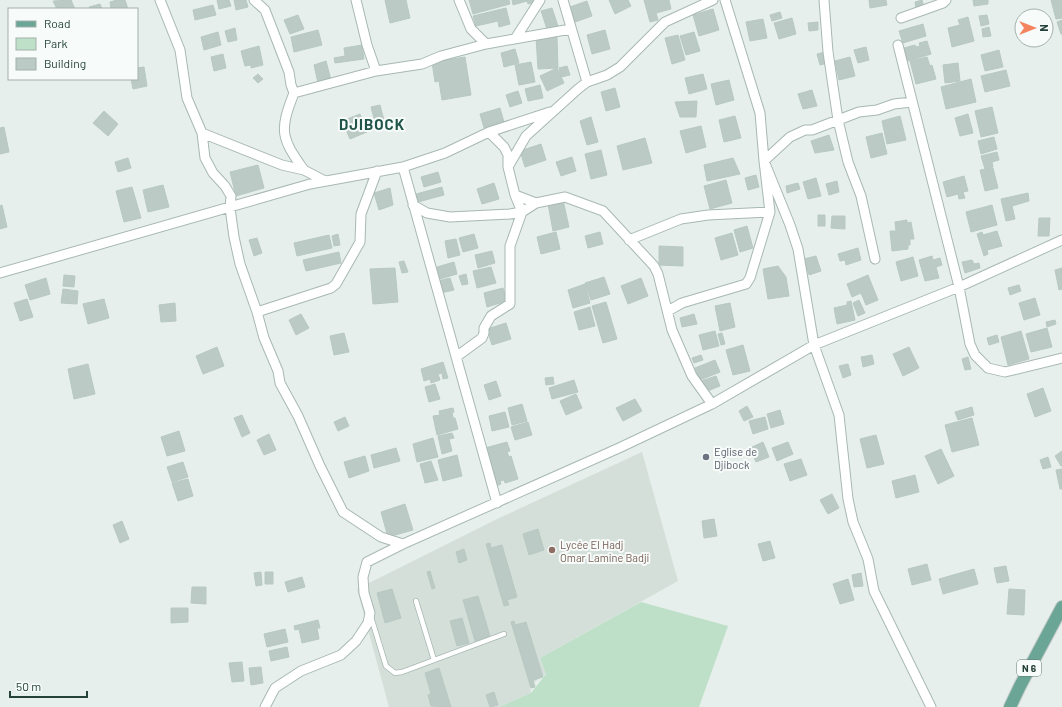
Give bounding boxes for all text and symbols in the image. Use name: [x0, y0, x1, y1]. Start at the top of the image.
legend: [8, 8, 138, 80]
north arrow: [1014, 8, 1054, 48]
text: Road: [44, 16, 71, 30]
text: N: [1038, 24, 1051, 32]
text: Park: [44, 36, 68, 50]
text: Building: [44, 56, 86, 70]
district label: DJIBOCK: [339, 115, 405, 133]
place label: Eglise de Djibock: [714, 445, 757, 471]
marker: Eglise de Djibock: [701, 452, 711, 462]
place label: Lycée El Hadj Omar Lamine Badji: [560, 538, 650, 564]
marker: Lycée El Hadj Omar Lamine Badji: [547, 545, 557, 555]
road number: N 6: [1017, 660, 1041, 676]
scale bar: [10, 673, 87, 699]
text: 50 m: [16, 679, 41, 693]

